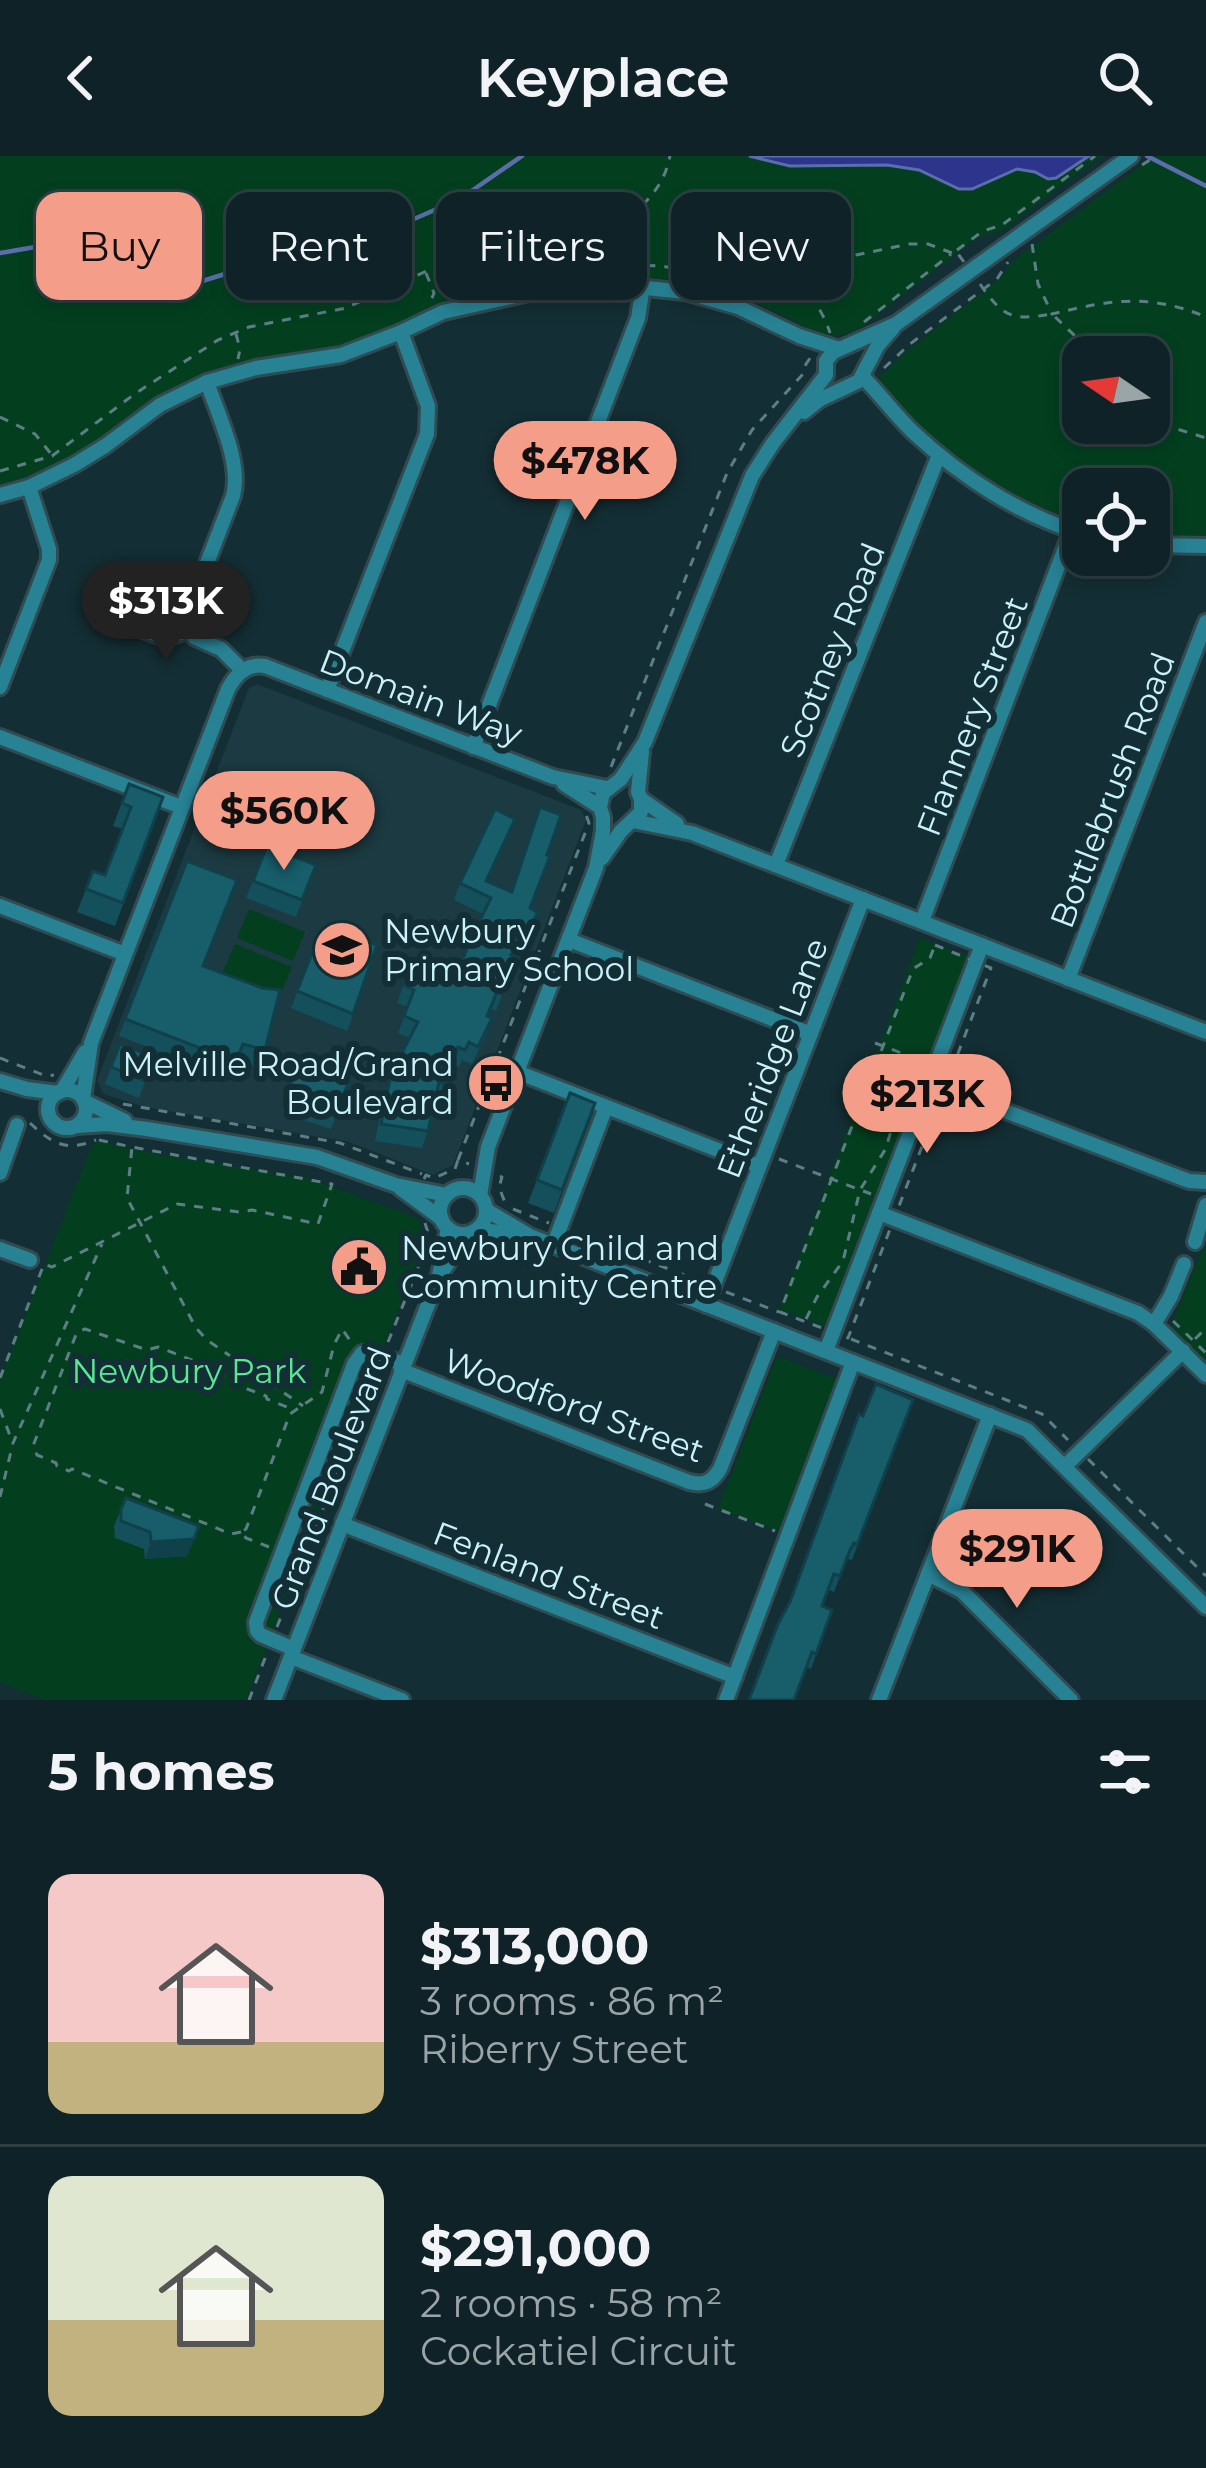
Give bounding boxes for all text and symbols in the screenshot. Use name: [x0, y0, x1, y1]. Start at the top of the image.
icon: back: [48, 45, 114, 111]
text: Keyplace: [477, 45, 730, 111]
icon: search: [1092, 45, 1158, 111]
chip: Buy: [36, 192, 202, 300]
chip: Rent: [226, 192, 412, 300]
chip: Filters: [436, 192, 647, 300]
chip: New: [671, 192, 851, 300]
north arrow: [1062, 336, 1170, 444]
map controls: [1062, 336, 1170, 576]
pin: $478K: [501, 421, 669, 523]
text: $478K: [521, 436, 649, 484]
button: locate: [1062, 468, 1170, 576]
street label: Scotney Road: [771, 537, 893, 763]
pin: $313K: [82, 561, 250, 663]
text: $313K: [108, 576, 224, 624]
street label: Flannery Street: [908, 591, 1036, 841]
street label: Domain Way: [314, 640, 528, 754]
street label: Bottlebrush Road: [1041, 647, 1183, 933]
pin: $560K: [200, 771, 368, 873]
text: $560K: [220, 786, 348, 834]
place label: Newbury Primary School: [384, 911, 634, 989]
school or university icon: Newbury Primary School: [311, 919, 373, 981]
street label: Etheridge Lane: [708, 932, 836, 1184]
place label: Melville Road/Grand Boulevard: [122, 1044, 454, 1122]
bus stop icon: Melville Road/Grand Boulevard: [465, 1052, 527, 1114]
pin: $213K: [843, 1054, 1011, 1156]
text: $213K: [869, 1069, 985, 1117]
place label: Newbury Child and Community Centre: [401, 1228, 719, 1306]
public building icon: Newbury Child and Community Centre: [328, 1236, 390, 1298]
street label: Woodford Street: [439, 1339, 709, 1471]
street label: Grand Boulevard: [262, 1341, 400, 1615]
park label: Newbury Park: [72, 1351, 307, 1391]
pin: $291K: [933, 1509, 1101, 1611]
street label: Fenland Street: [428, 1513, 670, 1637]
text: $291K: [959, 1524, 1075, 1572]
icon: filters: [1092, 1739, 1158, 1805]
text: 5 homes: [48, 1741, 275, 1803]
text: $313,000: [420, 1915, 649, 1977]
icon: home: [144, 1922, 288, 2066]
text: 3 rooms · 86 m²: [420, 1977, 724, 2025]
text: Riberry Street: [420, 2025, 689, 2073]
text: $291,000: [420, 2217, 651, 2279]
icon: home: [144, 2224, 288, 2368]
text: 2 rooms · 58 m²: [420, 2279, 722, 2327]
text: Cockatiel Circuit: [420, 2327, 737, 2375]

